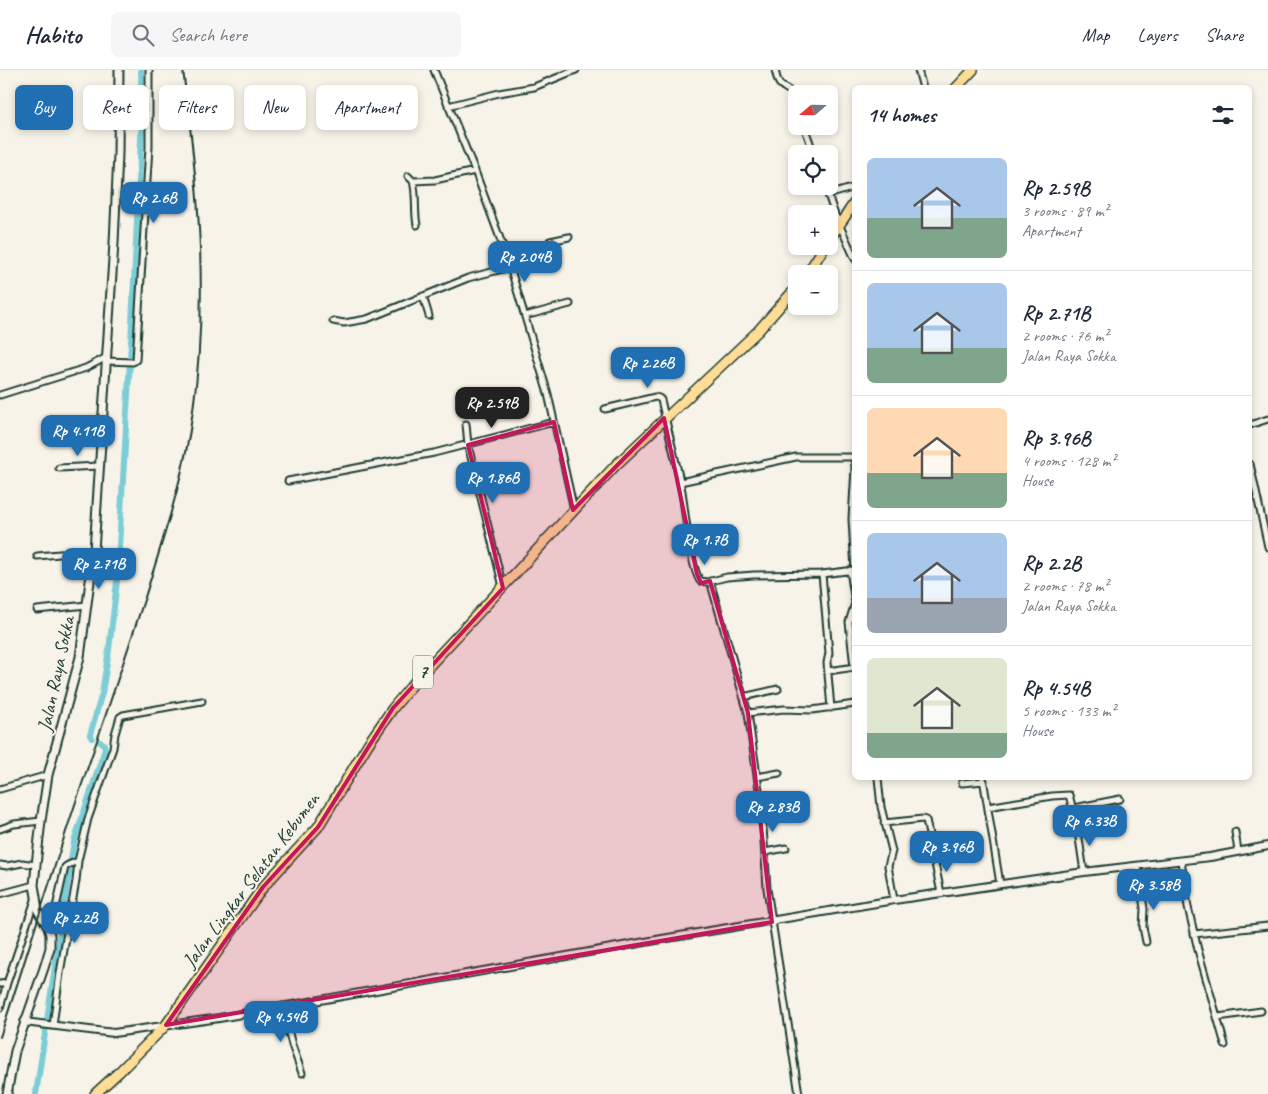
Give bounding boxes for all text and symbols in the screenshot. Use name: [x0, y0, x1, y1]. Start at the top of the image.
search box: [111, 12, 461, 57]
text: Habito: [25, 20, 81, 50]
icon: search: [129, 21, 157, 49]
text: Search here: [169, 23, 247, 47]
text: Map: [1082, 24, 1110, 46]
text: Layers: [1138, 24, 1177, 46]
text: Share: [1205, 24, 1243, 46]
chip: Buy: [15, 85, 73, 130]
chip: Rent: [83, 85, 149, 130]
chip: Filters: [159, 85, 234, 130]
chip: New: [244, 85, 306, 130]
chip: Apartment: [316, 85, 418, 130]
north arrow: [788, 85, 838, 135]
map controls: [788, 85, 838, 315]
icon: filters: [1209, 101, 1237, 129]
text: 14 homes: [867, 102, 936, 128]
button: locate: [788, 145, 838, 195]
text: Rp 2.59B: [1022, 175, 1090, 201]
icon: home: [907, 178, 967, 238]
pin: Rp 2.6B: [108, 182, 200, 224]
text: Rp 2.6B: [131, 188, 177, 208]
text: 3 rooms · 89 m²: [1022, 201, 1108, 221]
button: +: [788, 205, 838, 255]
text: Apartment: [1022, 221, 1081, 241]
pin: Rp 2.04B: [473, 240, 577, 283]
text: Rp 2.04B: [499, 247, 551, 267]
button: −: [788, 265, 838, 315]
text: Rp 2.71B: [1022, 300, 1090, 326]
icon: home: [907, 303, 967, 363]
text: 2 rooms · 76 m²: [1022, 326, 1108, 346]
pin: Rp 2.26B: [596, 346, 700, 389]
text: Jalan Raya Sokka: [1022, 346, 1115, 366]
text: Rp 2.26B: [622, 353, 674, 373]
pin: Rp 2.59B: [440, 386, 544, 429]
text: Rp 2.59B: [466, 393, 518, 413]
pin: Rp 4.11B: [26, 414, 130, 457]
text: Rp 4.11B: [52, 421, 104, 441]
text: Rp 3.96B: [1022, 425, 1091, 451]
icon: home: [907, 428, 967, 488]
text: 4 rooms · 128 m²: [1022, 451, 1116, 471]
pin: Rp 1.86B: [441, 462, 545, 504]
text: Rp 1.86B: [467, 468, 519, 488]
text: House: [1022, 471, 1053, 491]
pin: Rp 1.7B: [659, 524, 751, 566]
text: Rp 1.7B: [683, 530, 727, 550]
pin: Rp 2.71B: [47, 548, 151, 590]
text: Rp 2.2B: [1022, 550, 1081, 576]
icon: home: [907, 553, 967, 613]
text: Rp 2.71B: [73, 554, 125, 574]
text: 2 rooms · 78 m²: [1022, 576, 1108, 596]
text: Jalan Raya Sokka: [1022, 596, 1115, 616]
street label: Jalan Raya Sokka: [31, 612, 81, 735]
road number: 7: [413, 656, 433, 688]
text: Rp 4.54B: [1022, 675, 1090, 701]
icon: home: [907, 678, 967, 738]
text: 5 rooms · 133 m²: [1022, 701, 1116, 721]
text: House: [1022, 721, 1053, 741]
street label: Jalan Lingkar Selatan Kebumen: [176, 787, 326, 973]
pin: Rp 2.83B: [721, 790, 825, 833]
text: Rp 2.83B: [747, 797, 799, 817]
pin: Rp 6.33B: [1038, 804, 1142, 847]
text: Rp 6.33B: [1064, 811, 1116, 831]
pin: Rp 3.96B: [895, 830, 999, 873]
text: Rp 3.96B: [921, 837, 973, 857]
pin: Rp 3.58B: [1102, 868, 1206, 911]
text: Rp 3.58B: [1128, 875, 1180, 895]
pin: Rp 2.2B: [29, 902, 121, 944]
text: Rp 2.2B: [53, 908, 97, 928]
pin: Rp 4.54B: [229, 1000, 333, 1043]
text: Rp 4.54B: [255, 1007, 307, 1027]

